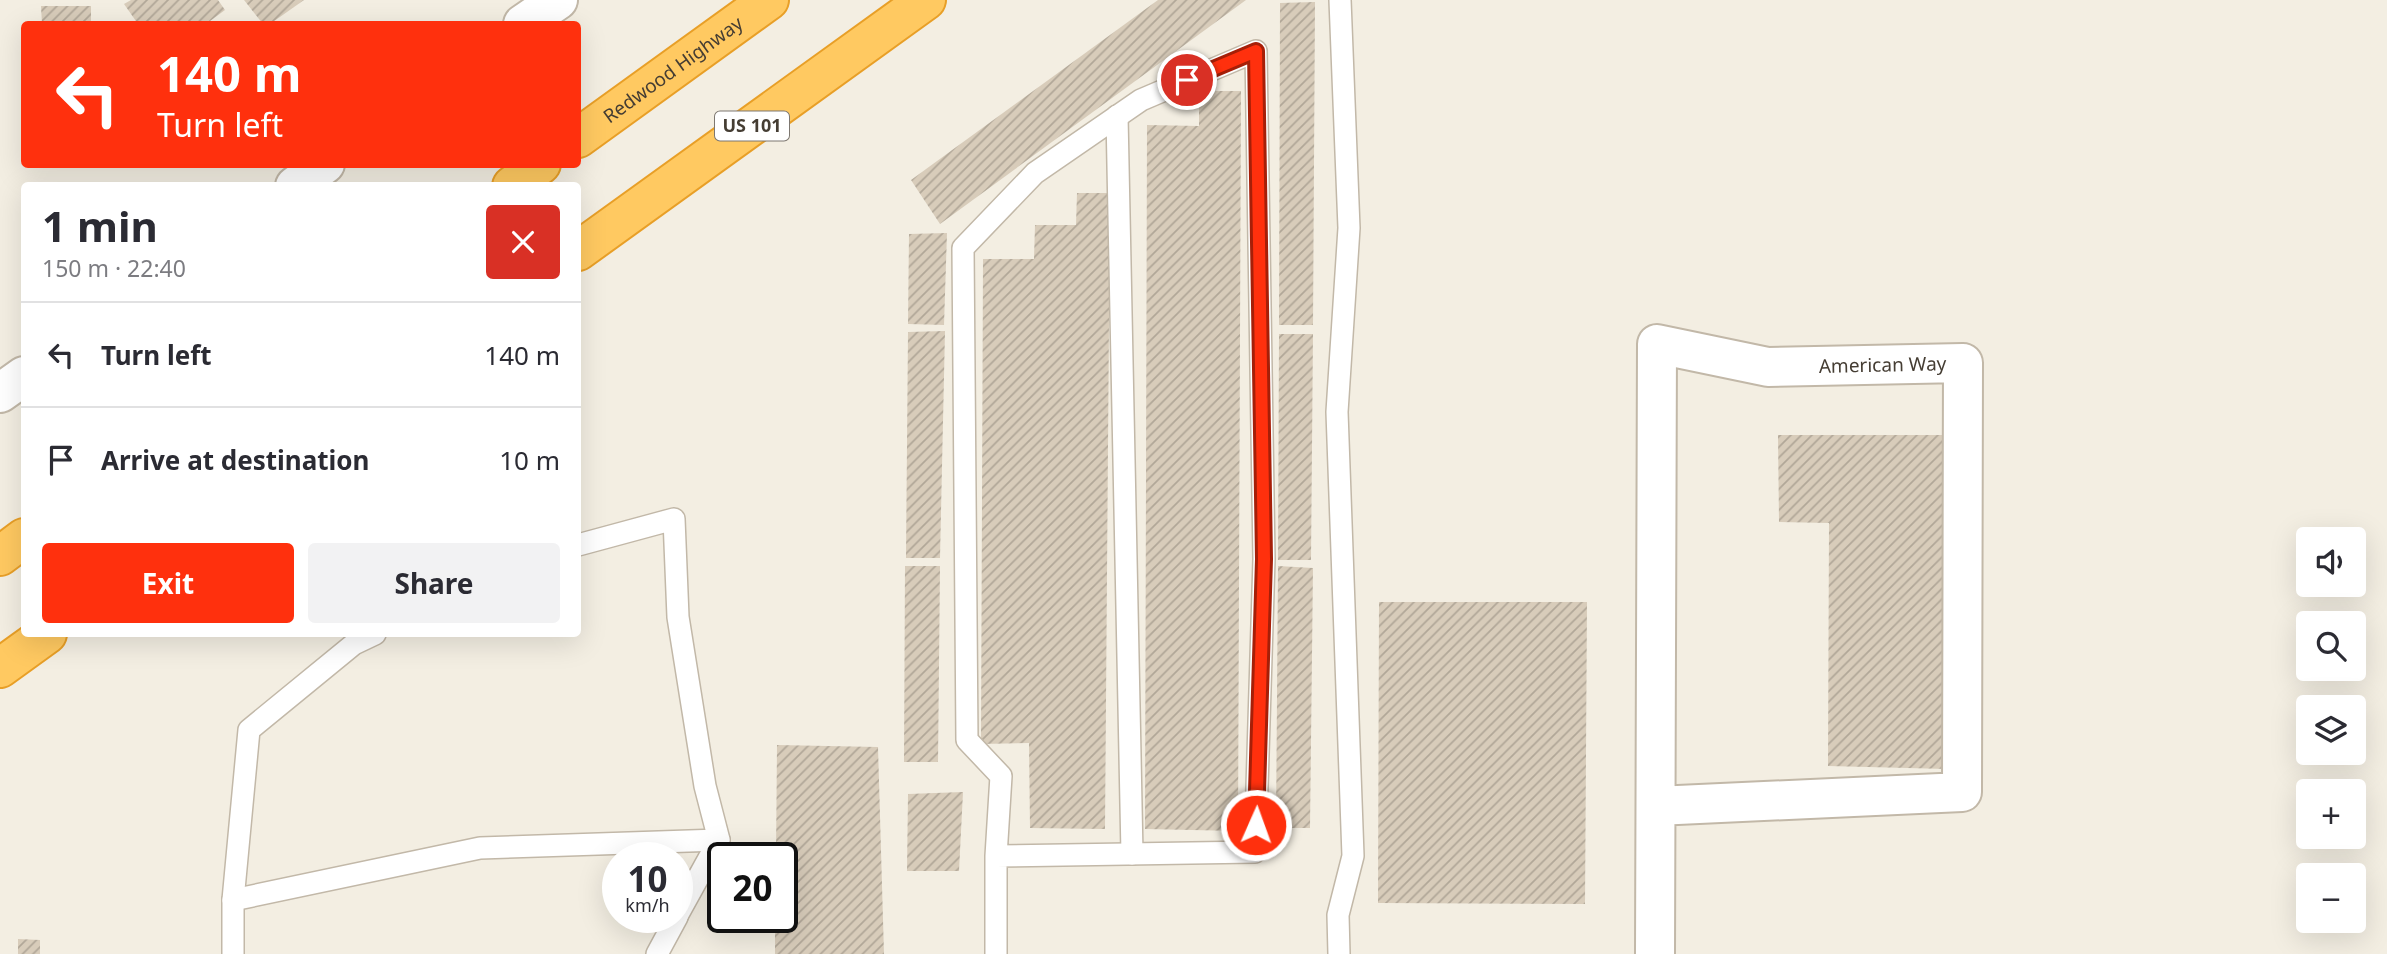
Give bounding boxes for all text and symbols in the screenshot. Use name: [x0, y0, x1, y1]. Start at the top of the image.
street label: Redwood Highway: [598, 10, 748, 129]
text: 140 m: [157, 40, 302, 106]
icon: left: [42, 49, 133, 140]
pin: [1157, 50, 1217, 110]
icon: arrive: [1168, 61, 1206, 99]
text: Turn left: [157, 103, 283, 146]
road number: US 101: [715, 112, 789, 140]
text: 1 min: [42, 197, 158, 254]
button: close: [486, 205, 560, 279]
text: 150 m · 22:40: [42, 252, 186, 284]
icon: left: [42, 336, 80, 374]
text: Turn left: [101, 337, 212, 373]
text: 140 m: [484, 337, 560, 373]
street label: American Way: [1819, 350, 1947, 379]
icon: arrive: [42, 441, 80, 479]
text: Arrive at destination: [101, 442, 370, 478]
text: 10 m: [499, 442, 560, 478]
map controls: [2296, 527, 2366, 933]
button: sound: [2296, 527, 2366, 597]
button: Exit: [42, 543, 294, 623]
button: Share: [308, 543, 560, 623]
button: search: [2296, 611, 2366, 681]
button: layers: [2296, 695, 2366, 765]
button: +: [2296, 779, 2366, 849]
position arrow: [1219, 788, 1293, 862]
speed limit sign: 20: [707, 842, 798, 933]
text: 10: [627, 855, 668, 902]
button: −: [2296, 863, 2366, 933]
text: km/h: [625, 893, 670, 917]

